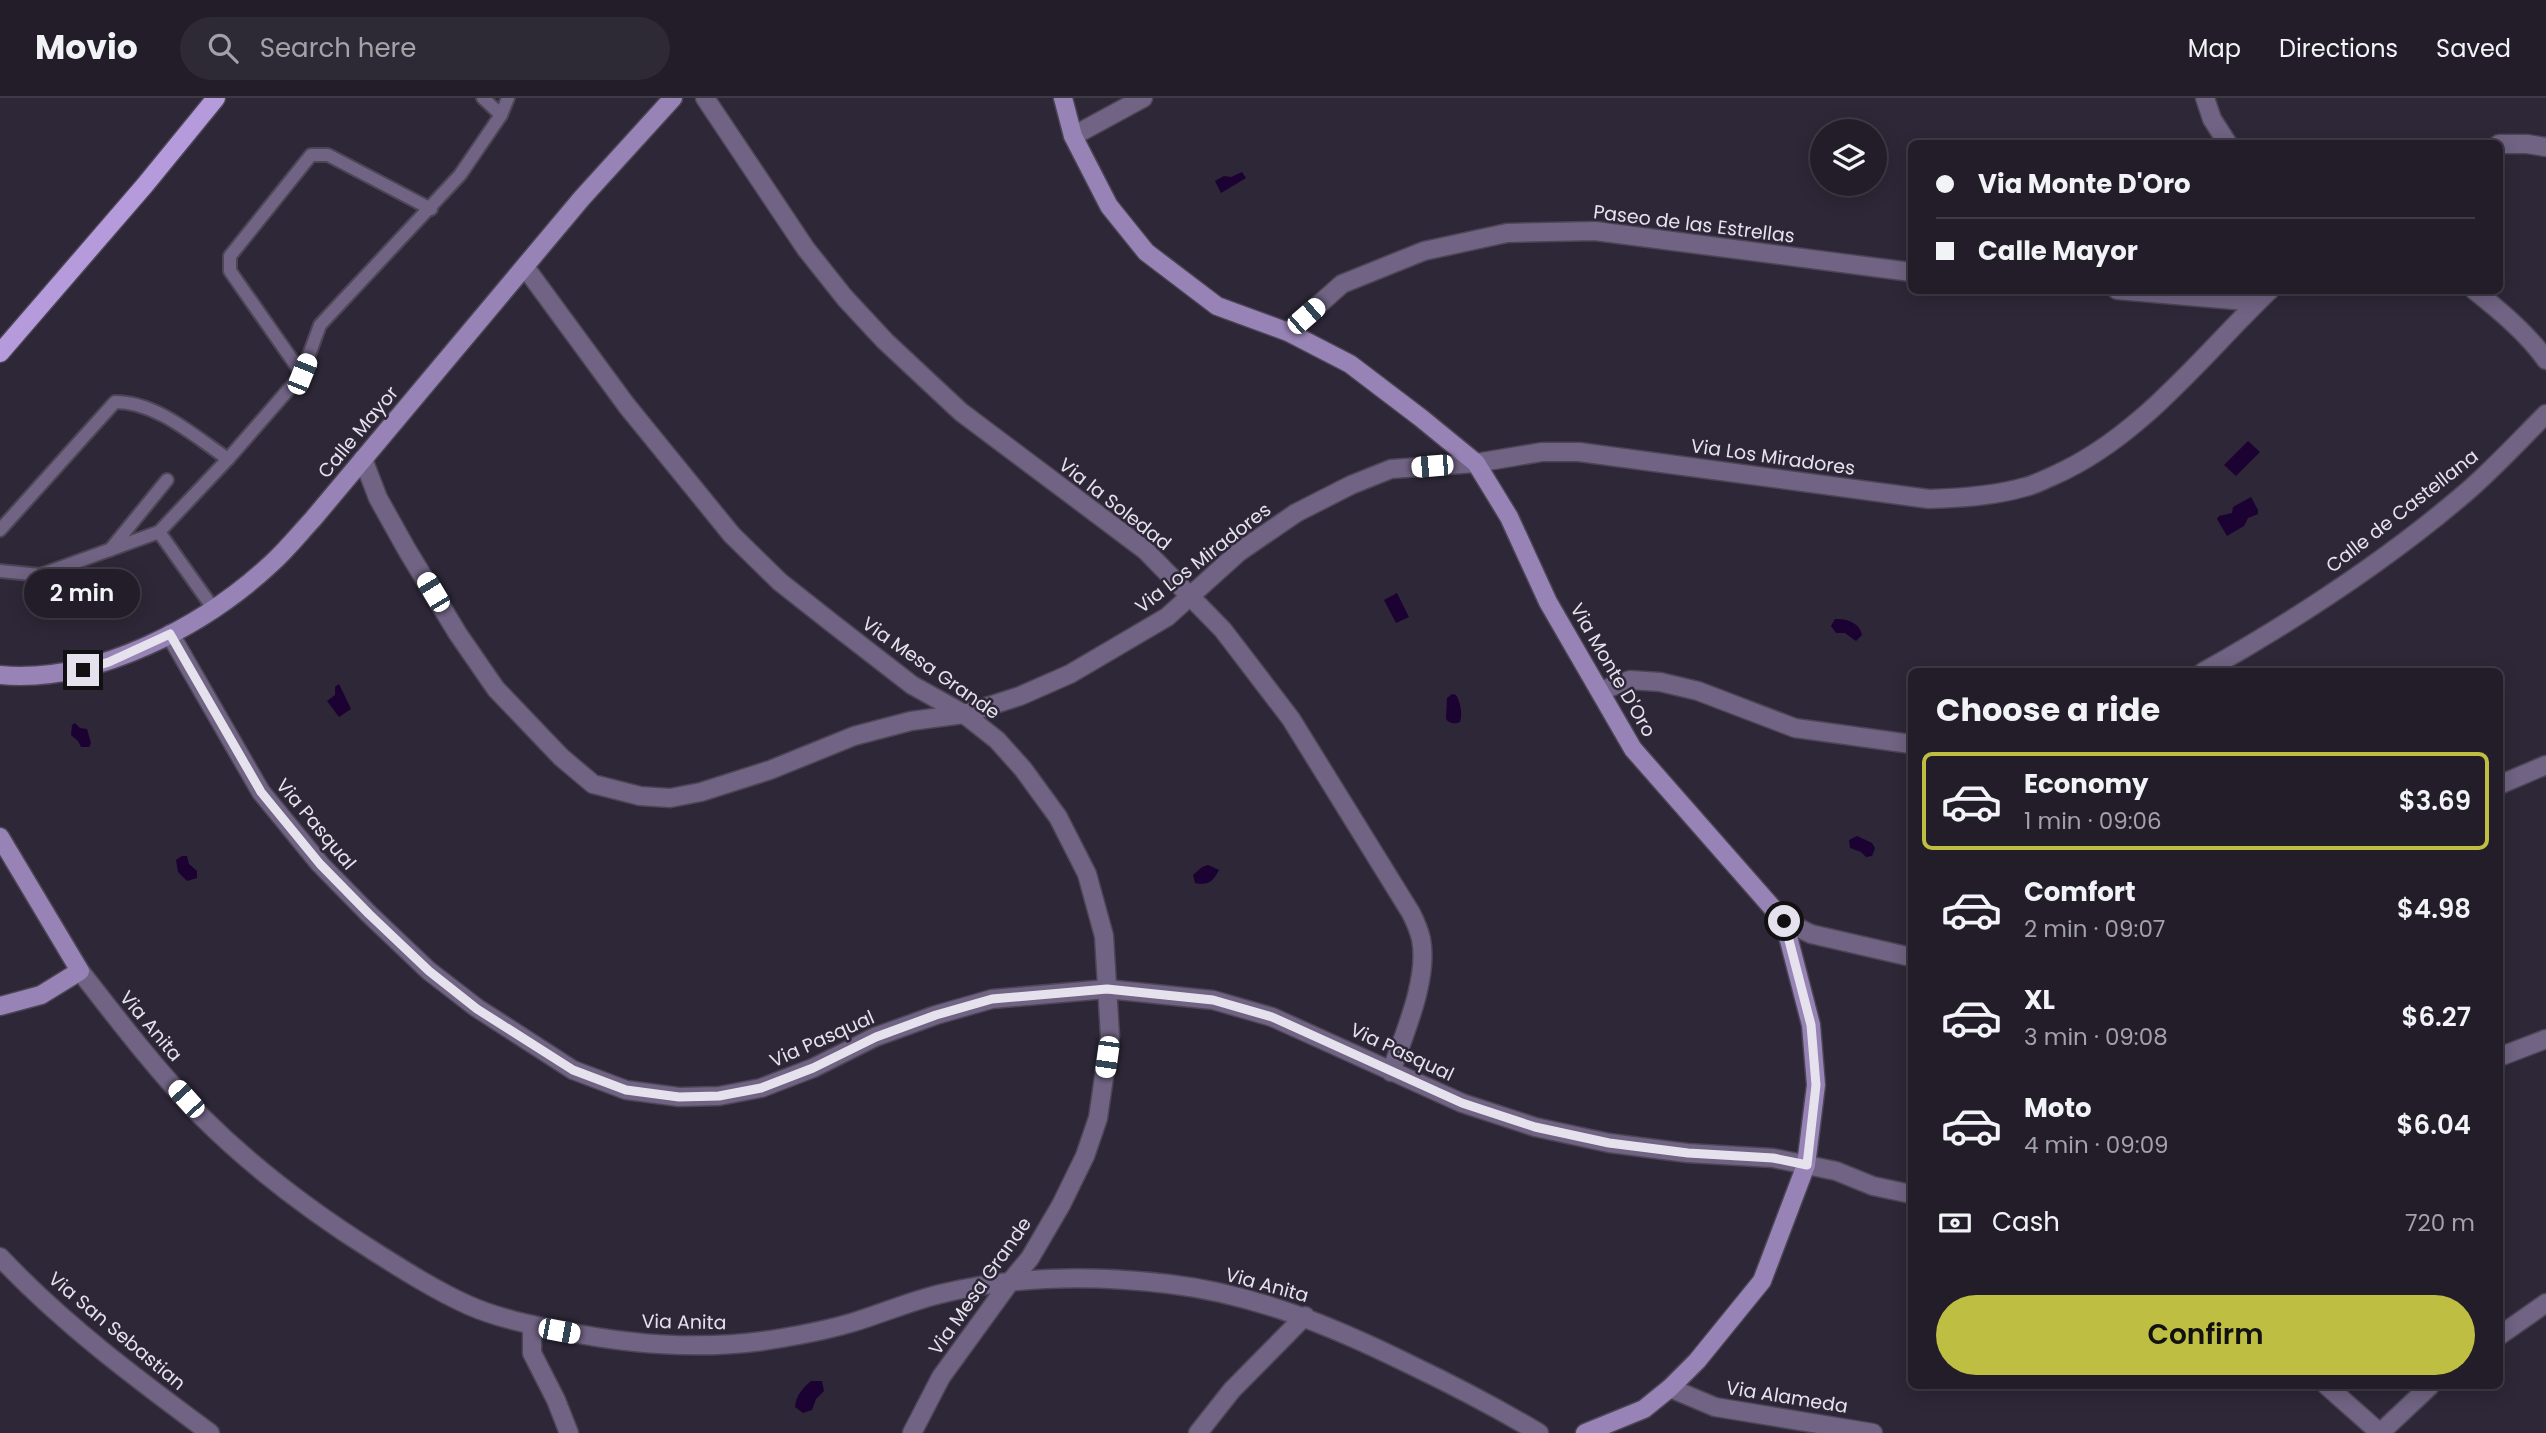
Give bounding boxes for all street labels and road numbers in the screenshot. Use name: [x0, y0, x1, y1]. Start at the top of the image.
street label: Paseo de las Estrellas: [1592, 198, 1796, 250]
street label: Calle Mayor: [311, 380, 405, 484]
street label: Via Los Miradores: [1689, 432, 1857, 482]
street label: Calle de Castellana: [2320, 443, 2484, 579]
street label: Via la Soledad: [1053, 451, 1177, 557]
street label: Via Los Miradores: [1129, 496, 1277, 620]
street label: Via Monte D'Oro: [1564, 598, 1662, 742]
street label: Via Mesa Grande: [857, 610, 1005, 726]
street label: Via Pasqual: [270, 773, 362, 875]
street label: Via Anita: [113, 985, 189, 1067]
street label: Via Pasqual: [765, 1004, 879, 1074]
street label: Via Pasqual: [1346, 1016, 1458, 1088]
street label: Via Mesa Grande: [922, 1212, 1038, 1360]
street label: Via Anita: [1223, 1261, 1311, 1309]
street label: Via San Sebastian: [43, 1265, 191, 1397]
street label: Via Anita: [641, 1308, 727, 1336]
street label: Via Alameda: [1724, 1374, 1850, 1420]

